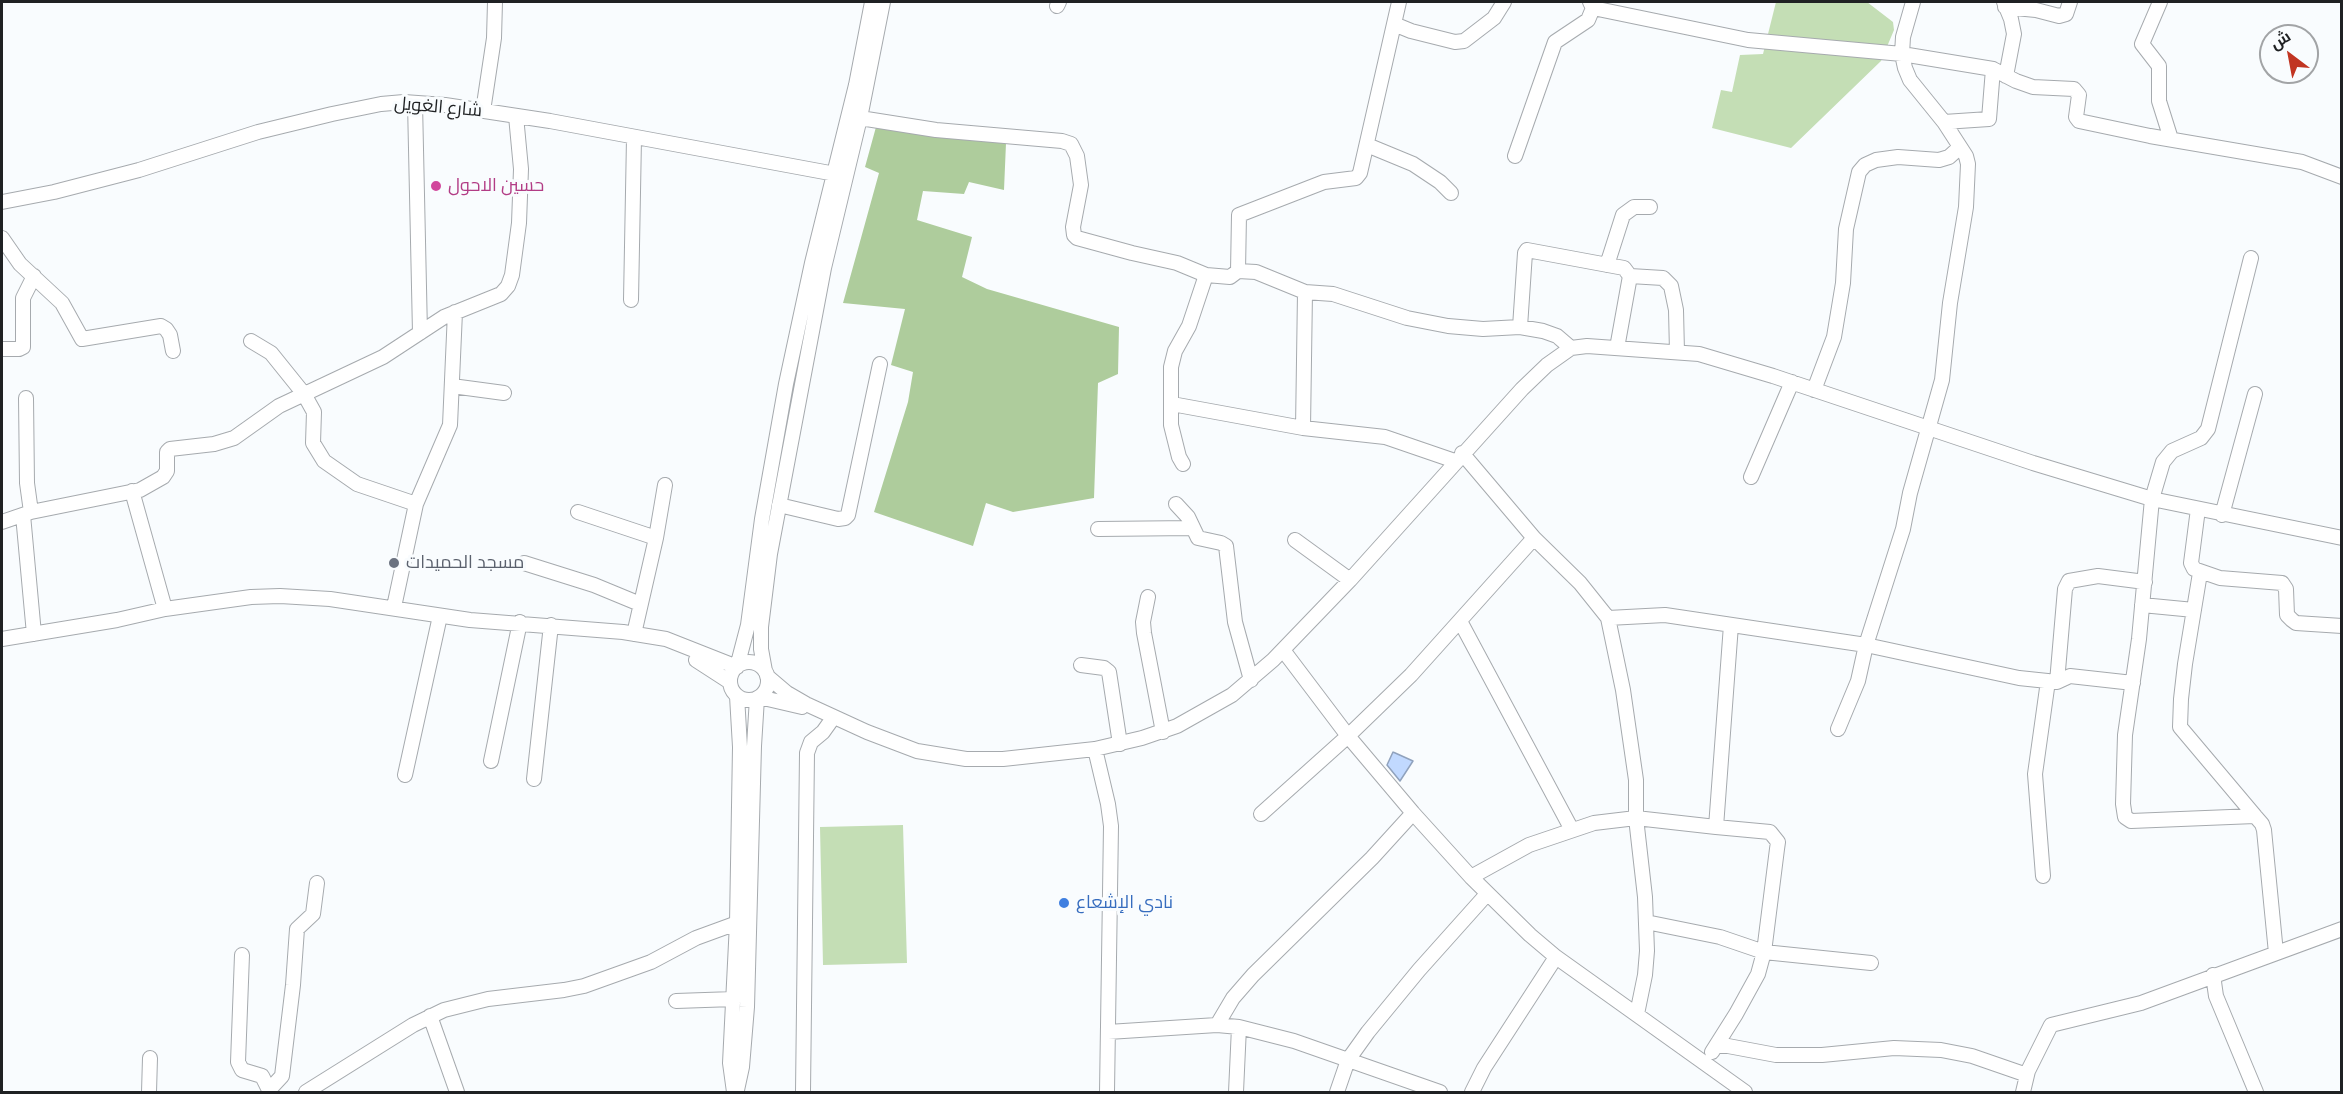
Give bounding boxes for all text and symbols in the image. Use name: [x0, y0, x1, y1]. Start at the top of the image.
north arrow: [2259, 24, 2319, 84]
text: ش: [2267, 27, 2294, 54]
street label: شارع الغويل: [393, 93, 483, 123]
place label: حسين الاحول: [448, 175, 544, 197]
marker: حسين الاحول: [429, 179, 443, 193]
place label: مسجد الحميدات: [406, 552, 524, 574]
marker: مسجد الحميدات: [387, 556, 401, 570]
place label: نادي الإشعاع: [1076, 892, 1173, 914]
marker: نادي الإشعاع: [1057, 896, 1071, 910]

